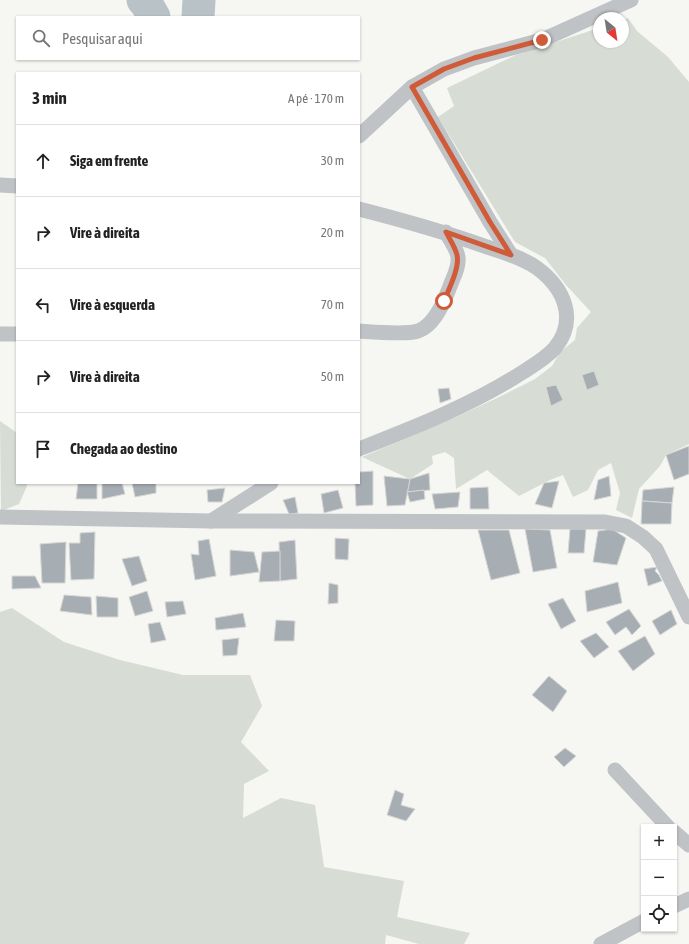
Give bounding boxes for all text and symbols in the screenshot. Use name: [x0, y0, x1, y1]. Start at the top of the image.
north arrow: [593, 12, 629, 48]
search box: [16, 16, 360, 60]
icon: search: [30, 27, 52, 49]
text: Pesquisar aqui: [62, 30, 143, 47]
route end: [533, 31, 551, 49]
text: 3 min: [32, 88, 67, 108]
text: A pé · 170 m: [288, 91, 344, 106]
icon: ahead: [32, 150, 54, 172]
text: Siga em frente: [70, 152, 148, 169]
text: 30 m: [321, 153, 344, 168]
icon: right: [32, 222, 54, 244]
text: Vire à direita: [70, 224, 140, 241]
text: 20 m: [321, 225, 344, 240]
route start: [435, 292, 453, 310]
icon: left: [32, 294, 54, 316]
text: Vire à esquerda: [70, 296, 155, 313]
text: 70 m: [321, 297, 344, 312]
icon: right: [32, 366, 54, 388]
text: Vire à direita: [70, 368, 140, 385]
text: 50 m: [321, 369, 344, 384]
icon: arrive: [32, 438, 54, 460]
text: Chegada ao destino: [70, 440, 178, 457]
map controls: [641, 824, 677, 932]
button: +: [641, 824, 677, 860]
button: −: [641, 860, 677, 896]
button: locate: [641, 896, 677, 932]

